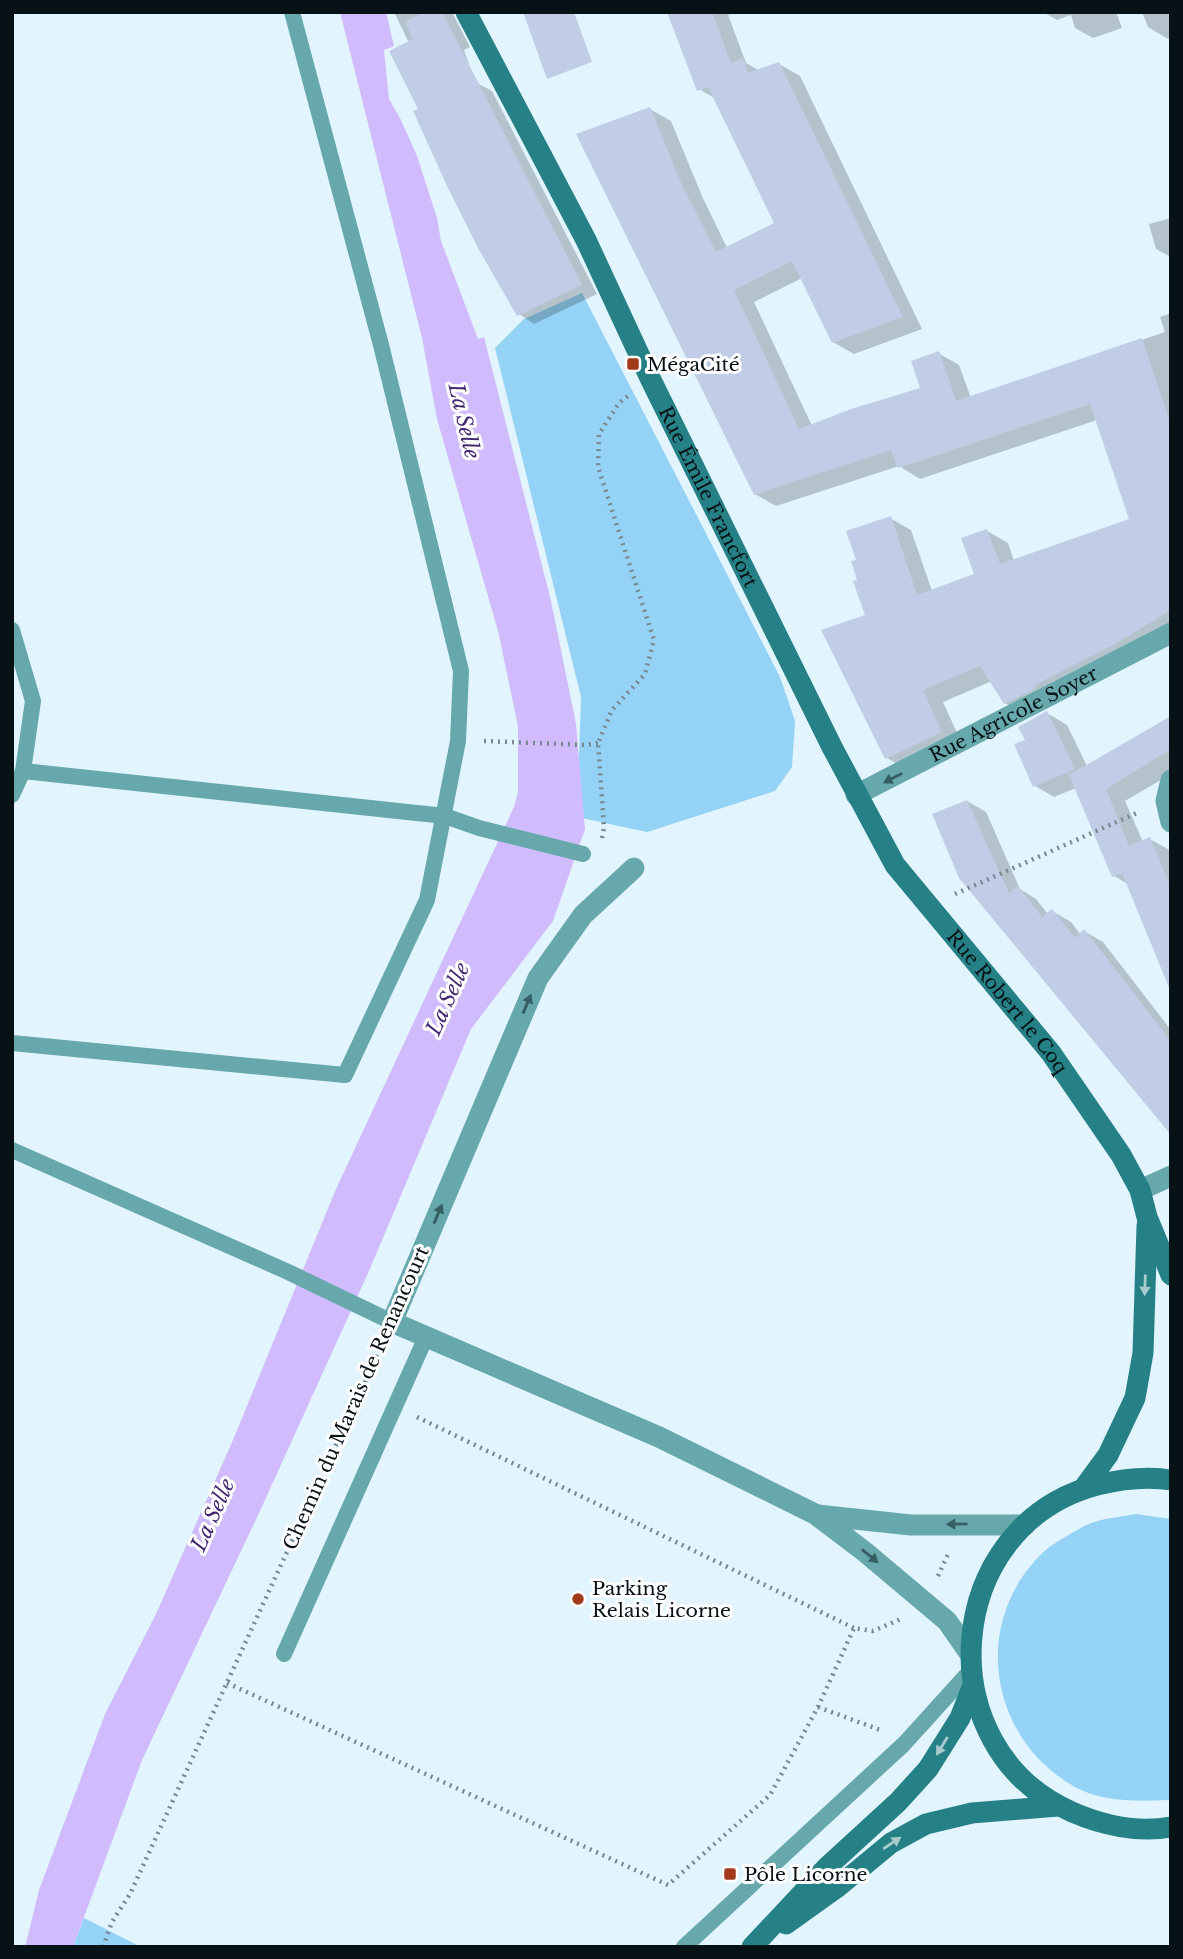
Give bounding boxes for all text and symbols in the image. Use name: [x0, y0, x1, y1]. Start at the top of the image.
place label: MégaCité: [647, 353, 740, 376]
marker: MégaCité: [625, 356, 641, 372]
water label: La Selle: [442, 380, 485, 462]
street label: Rue Émile Francfort: [654, 402, 763, 592]
street label: Rue Agricole Soyer: [925, 661, 1101, 767]
one-way arrow: [883, 772, 903, 783]
street label: Rue Robert le Coq: [942, 925, 1073, 1078]
water label: La Selle: [420, 958, 476, 1040]
one-way arrow: [522, 994, 533, 1015]
one-way arrow: [433, 1203, 444, 1224]
street label: Chemin du Marais de Renancourt: [278, 1242, 434, 1553]
one-way arrow: [1139, 1274, 1150, 1296]
water label: La Selle: [185, 1474, 241, 1556]
one-way arrow: [946, 1518, 968, 1530]
one-way arrow: [860, 1548, 878, 1563]
place label: Parking Relais Licorne: [592, 1577, 731, 1622]
marker: Parking Relais Licorne: [570, 1591, 586, 1607]
one-way arrow: [936, 1737, 949, 1756]
one-way arrow: [882, 1837, 902, 1850]
place label: Pôle Licorne: [744, 1863, 867, 1886]
marker: Pôle Licorne: [722, 1866, 738, 1882]

